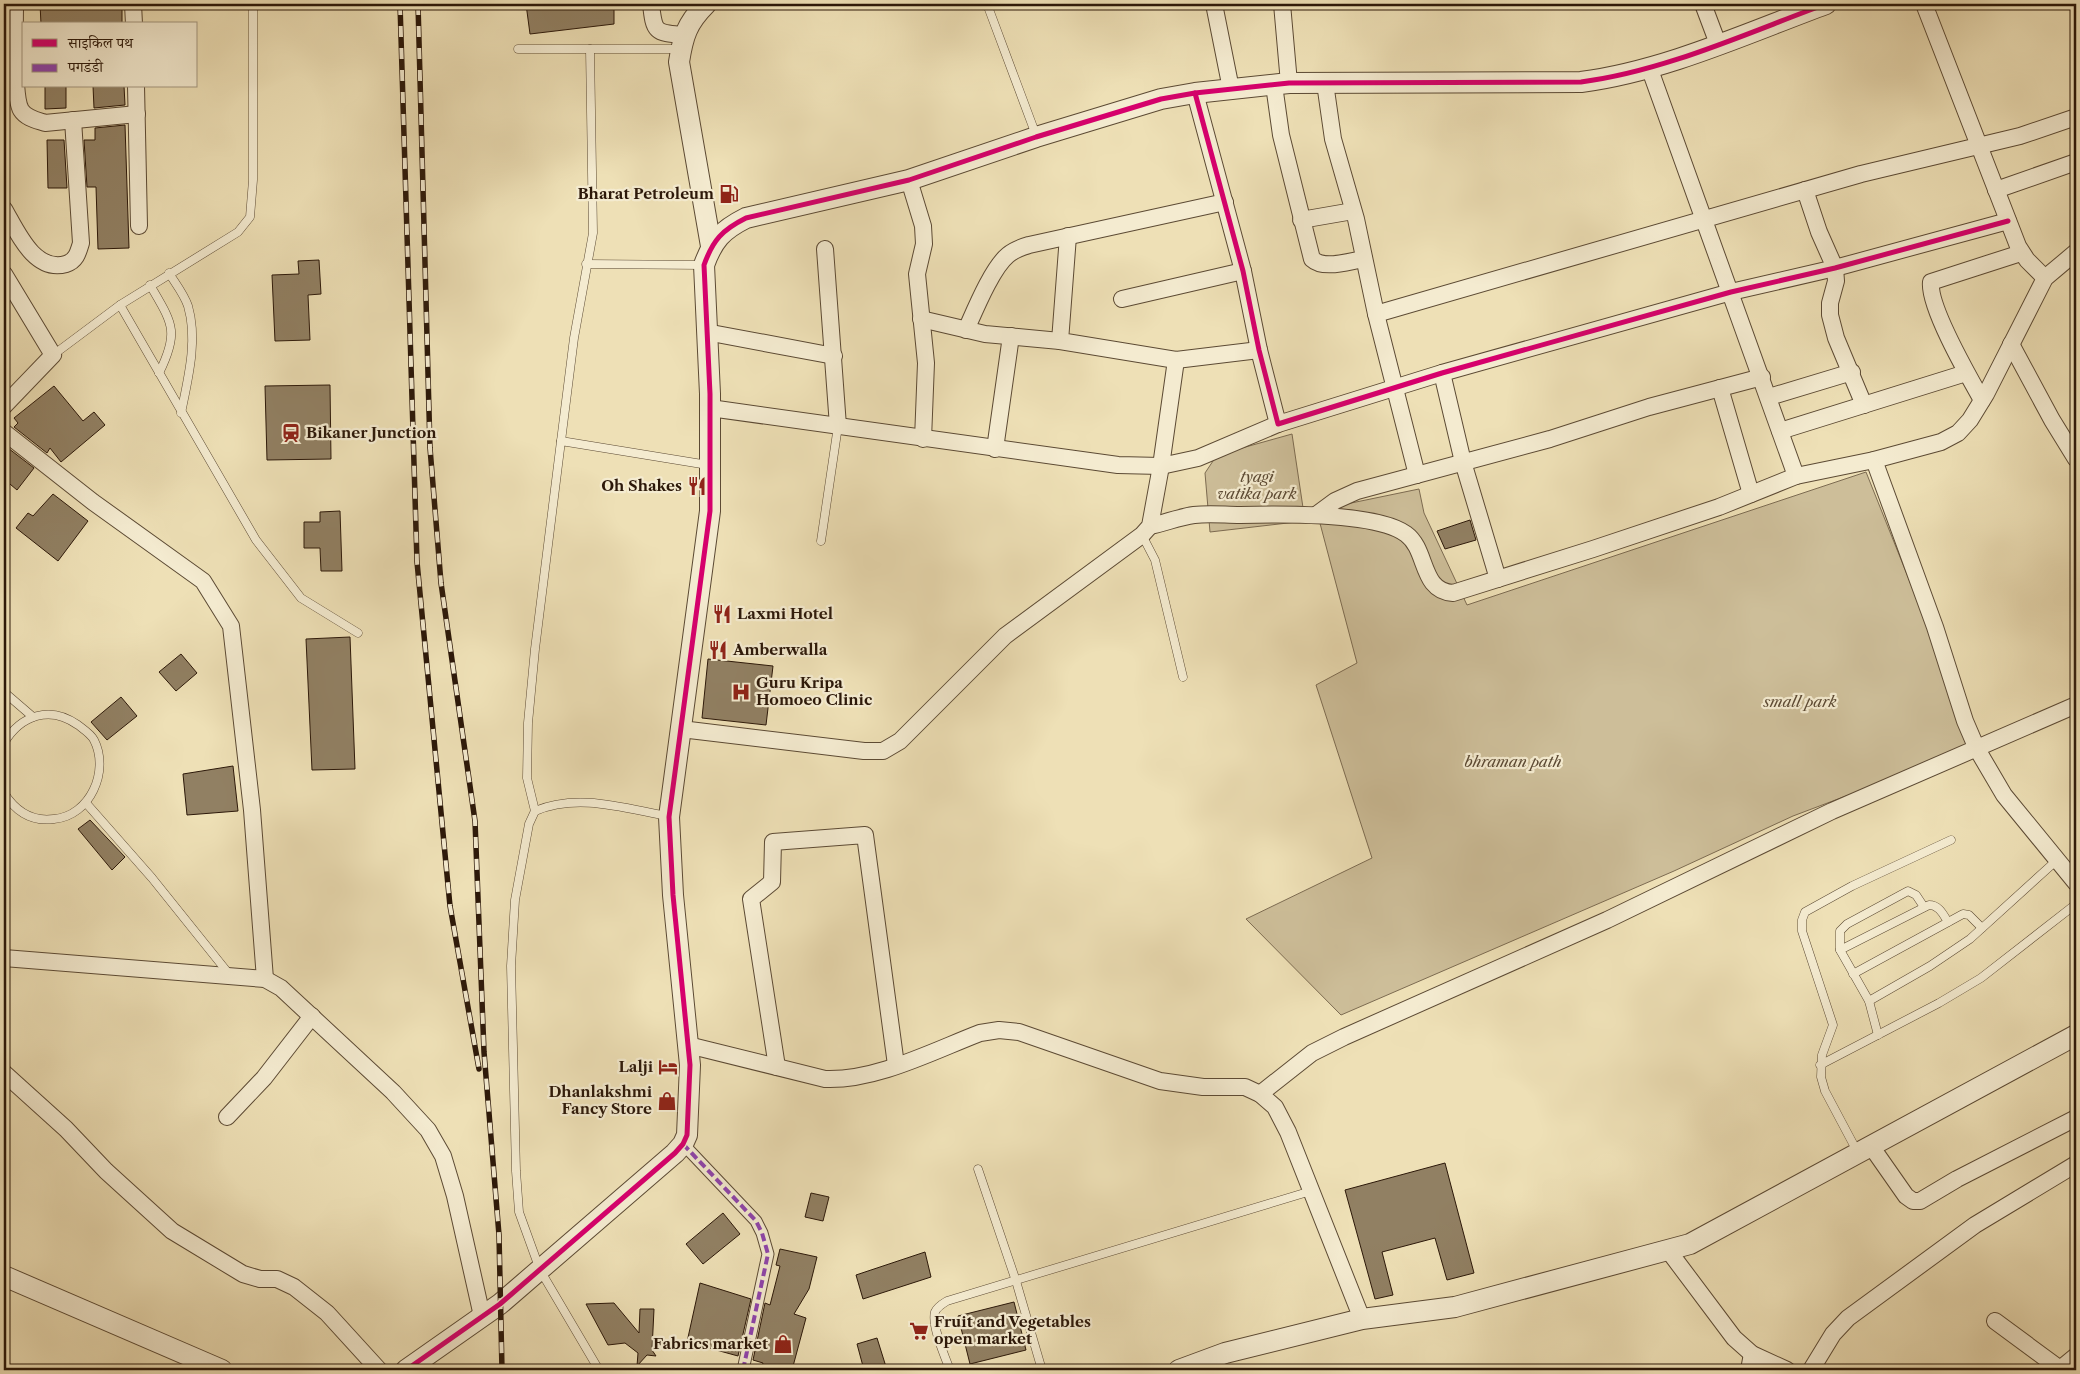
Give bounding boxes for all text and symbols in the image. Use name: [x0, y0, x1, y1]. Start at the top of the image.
legend: [22, 22, 198, 88]
text: साइकिल पथ: [67, 33, 134, 52]
text: पगडंडी: [67, 57, 104, 76]
fuel station icon: Bharat Petroleum: [718, 183, 740, 205]
place label: Bharat Petroleum: [578, 184, 714, 203]
station icon: Bikaner Junction: [280, 422, 302, 444]
place label: Bikaner Junction: [306, 423, 437, 442]
park label: tyagi vatika park: [1217, 467, 1297, 503]
restaurant icon: Oh Shakes: [686, 475, 708, 497]
place label: Oh Shakes: [601, 476, 682, 495]
restaurant icon: Laxmi Hotel: [711, 603, 733, 625]
place label: Laxmi Hotel: [737, 604, 833, 623]
restaurant icon: Amberwalla: [707, 639, 729, 661]
place label: Amberwalla: [732, 640, 828, 659]
place label: Guru Kripa Homoeo Clinic: [756, 673, 872, 709]
hospital icon: Guru Kripa Homoeo Clinic: [730, 681, 752, 703]
park label: small park: [1763, 692, 1837, 711]
park label: bhraman path: [1465, 752, 1561, 771]
hotel icon: Lalji: [657, 1056, 679, 1078]
place label: Lalji: [618, 1057, 654, 1076]
place label: Dhanlakshmi Fancy Store: [548, 1082, 653, 1118]
shop icon: Dhanlakshmi Fancy Store: [656, 1090, 678, 1112]
place label: Fruit and Vegetables open market: [934, 1312, 1091, 1348]
supermarket icon: Fruit and Vegetables open market: [908, 1320, 930, 1342]
shop icon: Fabrics market: [772, 1333, 794, 1355]
place label: Fabrics market: [653, 1334, 768, 1353]

